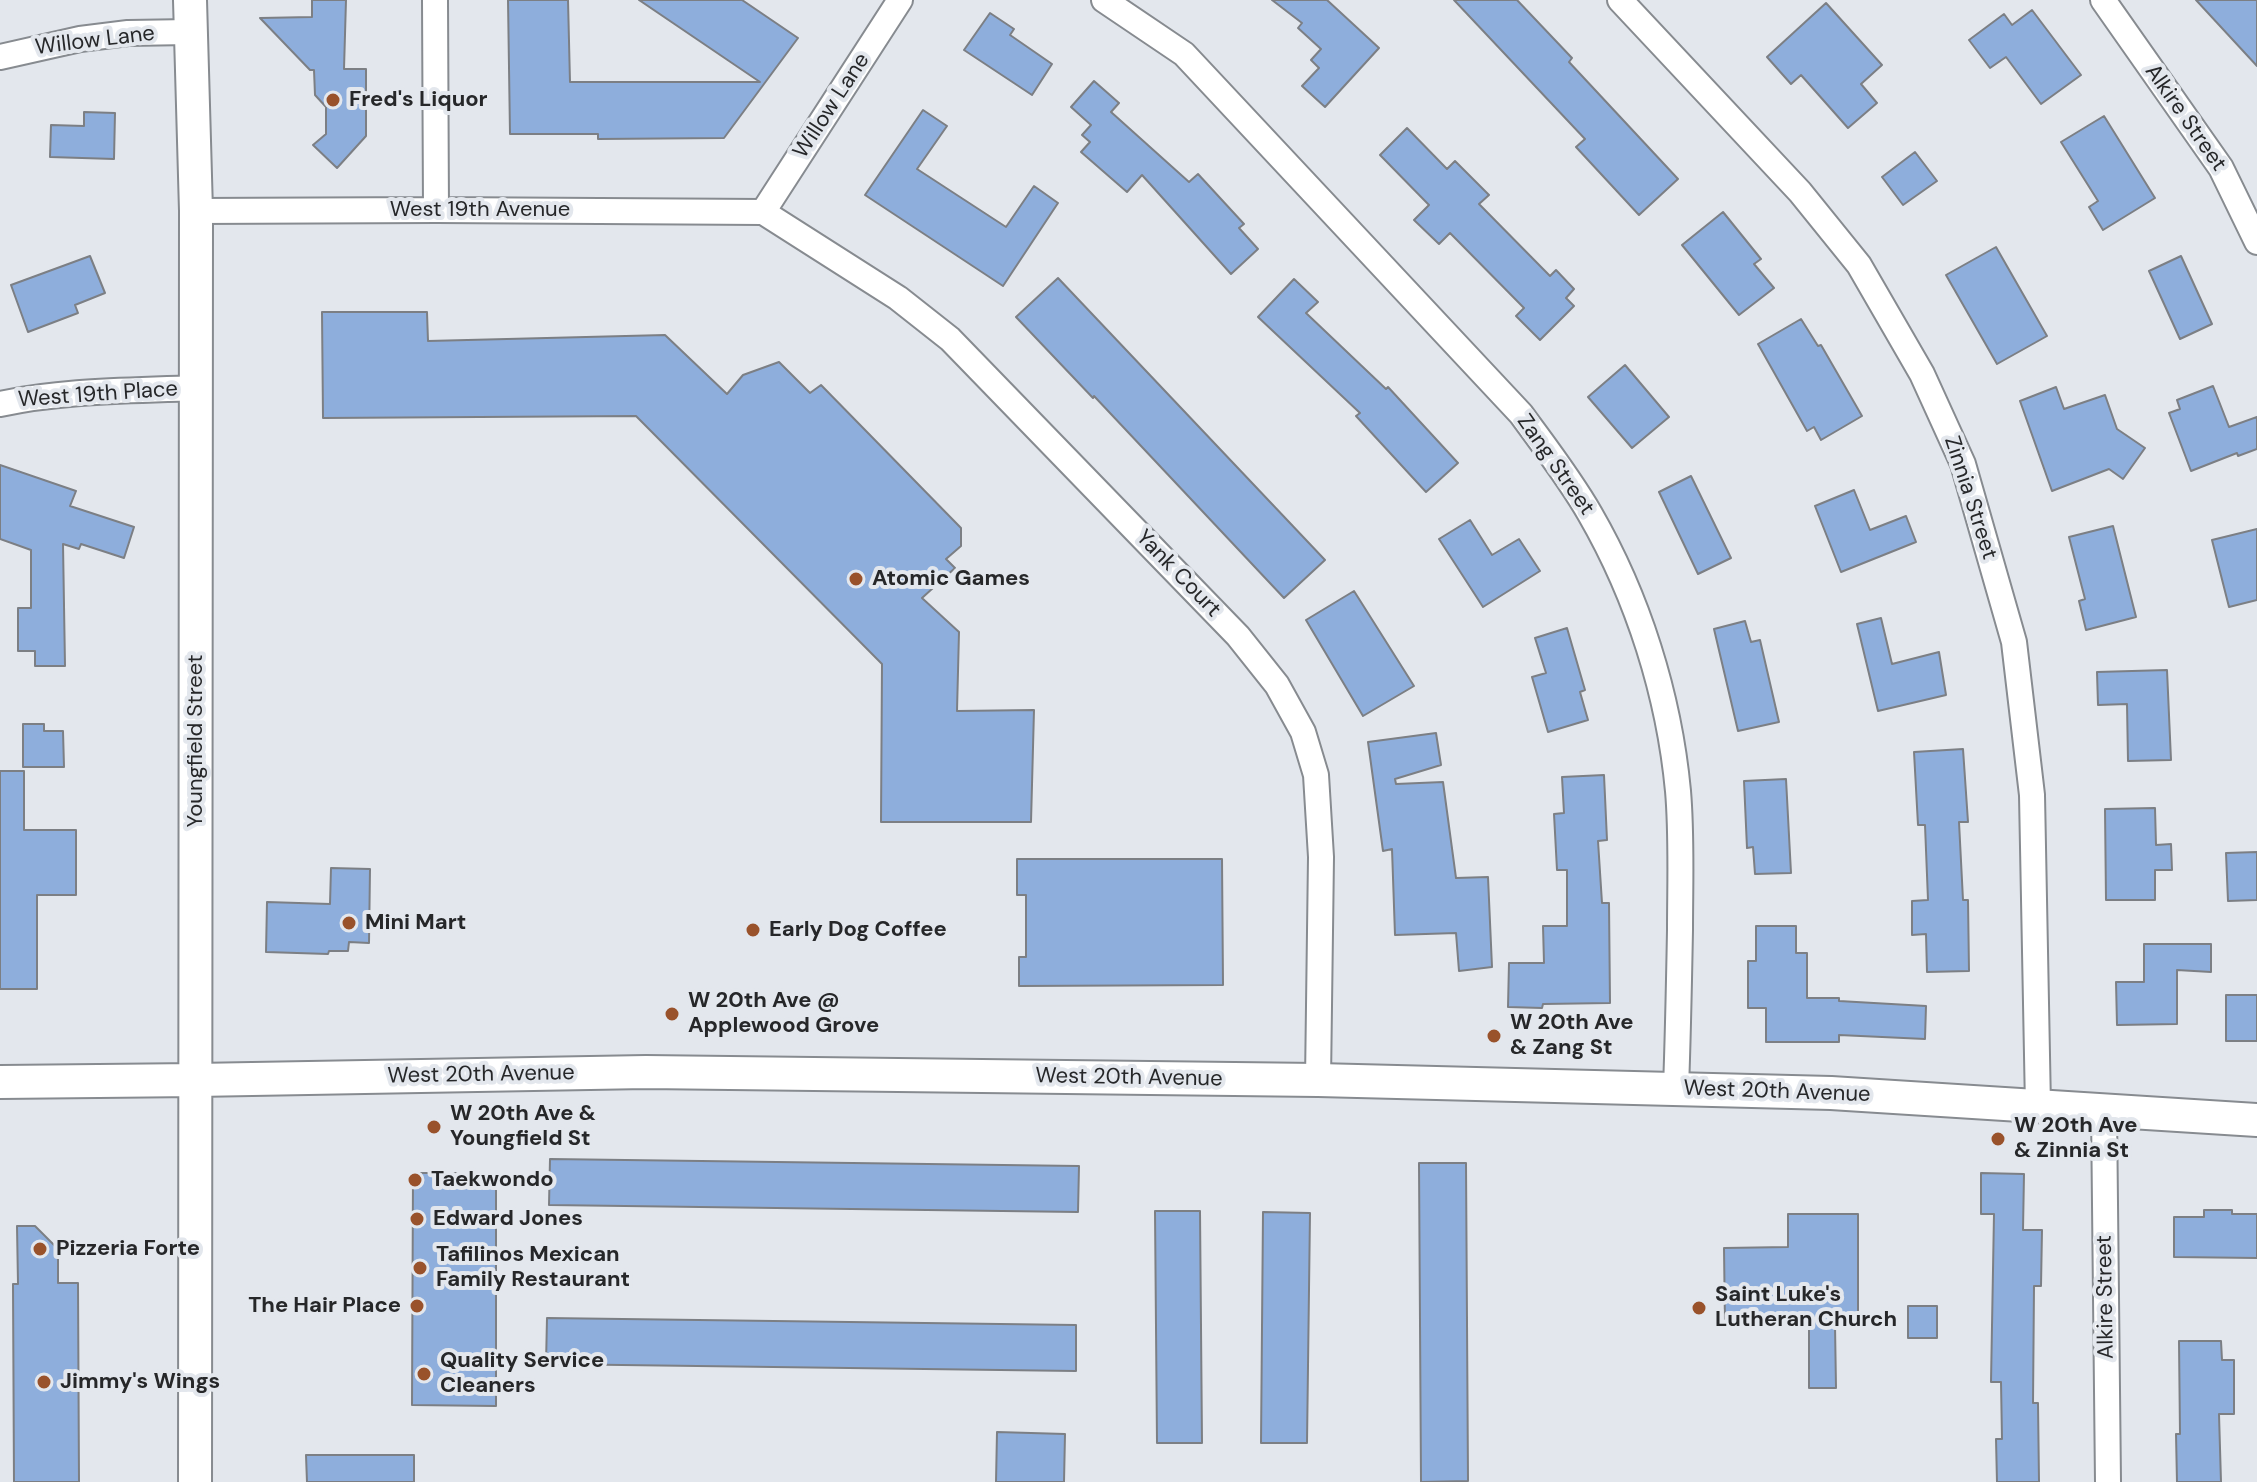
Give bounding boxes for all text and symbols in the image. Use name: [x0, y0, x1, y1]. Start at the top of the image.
street label: Willow Lane: [34, 21, 156, 61]
street label: Willow Lane: [788, 48, 876, 164]
street label: Alkire Street: [2139, 60, 2231, 176]
place label: Fred's Liquor: [349, 87, 488, 113]
marker: Fred's Liquor: [324, 91, 342, 109]
street label: West 19th Avenue: [390, 197, 570, 223]
street label: West 19th Place: [17, 376, 179, 414]
street label: Zang Street: [1511, 410, 1599, 520]
street label: Zinnia Street: [1938, 433, 2002, 563]
street label: Yank Court: [1130, 525, 1226, 623]
place label: Atomic Games: [872, 566, 1030, 592]
marker: Atomic Games: [847, 570, 865, 588]
street label: Youngfield Street: [183, 654, 209, 828]
place label: Mini Mart: [365, 910, 466, 936]
marker: Mini Mart: [340, 914, 358, 932]
place label: Early Dog Coffee: [769, 917, 947, 943]
marker: Early Dog Coffee: [744, 921, 762, 939]
place label: W 20th Ave @ Applewood Grove: [688, 988, 879, 1040]
marker: W 20th Ave @ Applewood Grove: [663, 1005, 681, 1023]
place label: W 20th Ave & Zang St: [1510, 1010, 1633, 1062]
marker: W 20th Ave & Zang St: [1485, 1027, 1503, 1045]
street label: West 20th Avenue: [387, 1060, 575, 1090]
street label: West 20th Avenue: [1035, 1063, 1223, 1093]
street label: West 20th Avenue: [1683, 1076, 1871, 1108]
place label: W 20th Ave & Youngfield St: [450, 1101, 596, 1152]
place label: W 20th Ave & Zinnia St: [2014, 1113, 2137, 1164]
marker: W 20th Ave & Youngfield St: [425, 1118, 443, 1136]
marker: W 20th Ave & Zinnia St: [1989, 1130, 2007, 1148]
place label: Taekwondo: [431, 1167, 554, 1193]
marker: Taekwondo: [406, 1171, 424, 1189]
place label: Edward Jones: [433, 1206, 583, 1232]
marker: Edward Jones: [408, 1210, 426, 1228]
street label: Alkire Street: [2092, 1235, 2120, 1359]
place label: Pizzeria Forte: [56, 1236, 200, 1262]
marker: Pizzeria Forte: [31, 1240, 49, 1258]
place label: Tafilinos Mexican Family Restaurant: [436, 1242, 630, 1294]
marker: Tafilinos Mexican Family Restaurant: [411, 1259, 429, 1277]
place label: Saint Luke's Lutheran Church: [1715, 1282, 1897, 1334]
place label: The Hair Place: [248, 1293, 401, 1319]
marker: The Hair Place: [408, 1297, 426, 1315]
marker: Saint Luke's Lutheran Church: [1690, 1299, 1708, 1317]
place label: Quality Service Cleaners: [440, 1348, 604, 1400]
marker: Quality Service Cleaners: [415, 1365, 433, 1383]
place label: Jimmy's Wings: [60, 1369, 220, 1395]
marker: Jimmy's Wings: [35, 1373, 53, 1391]

